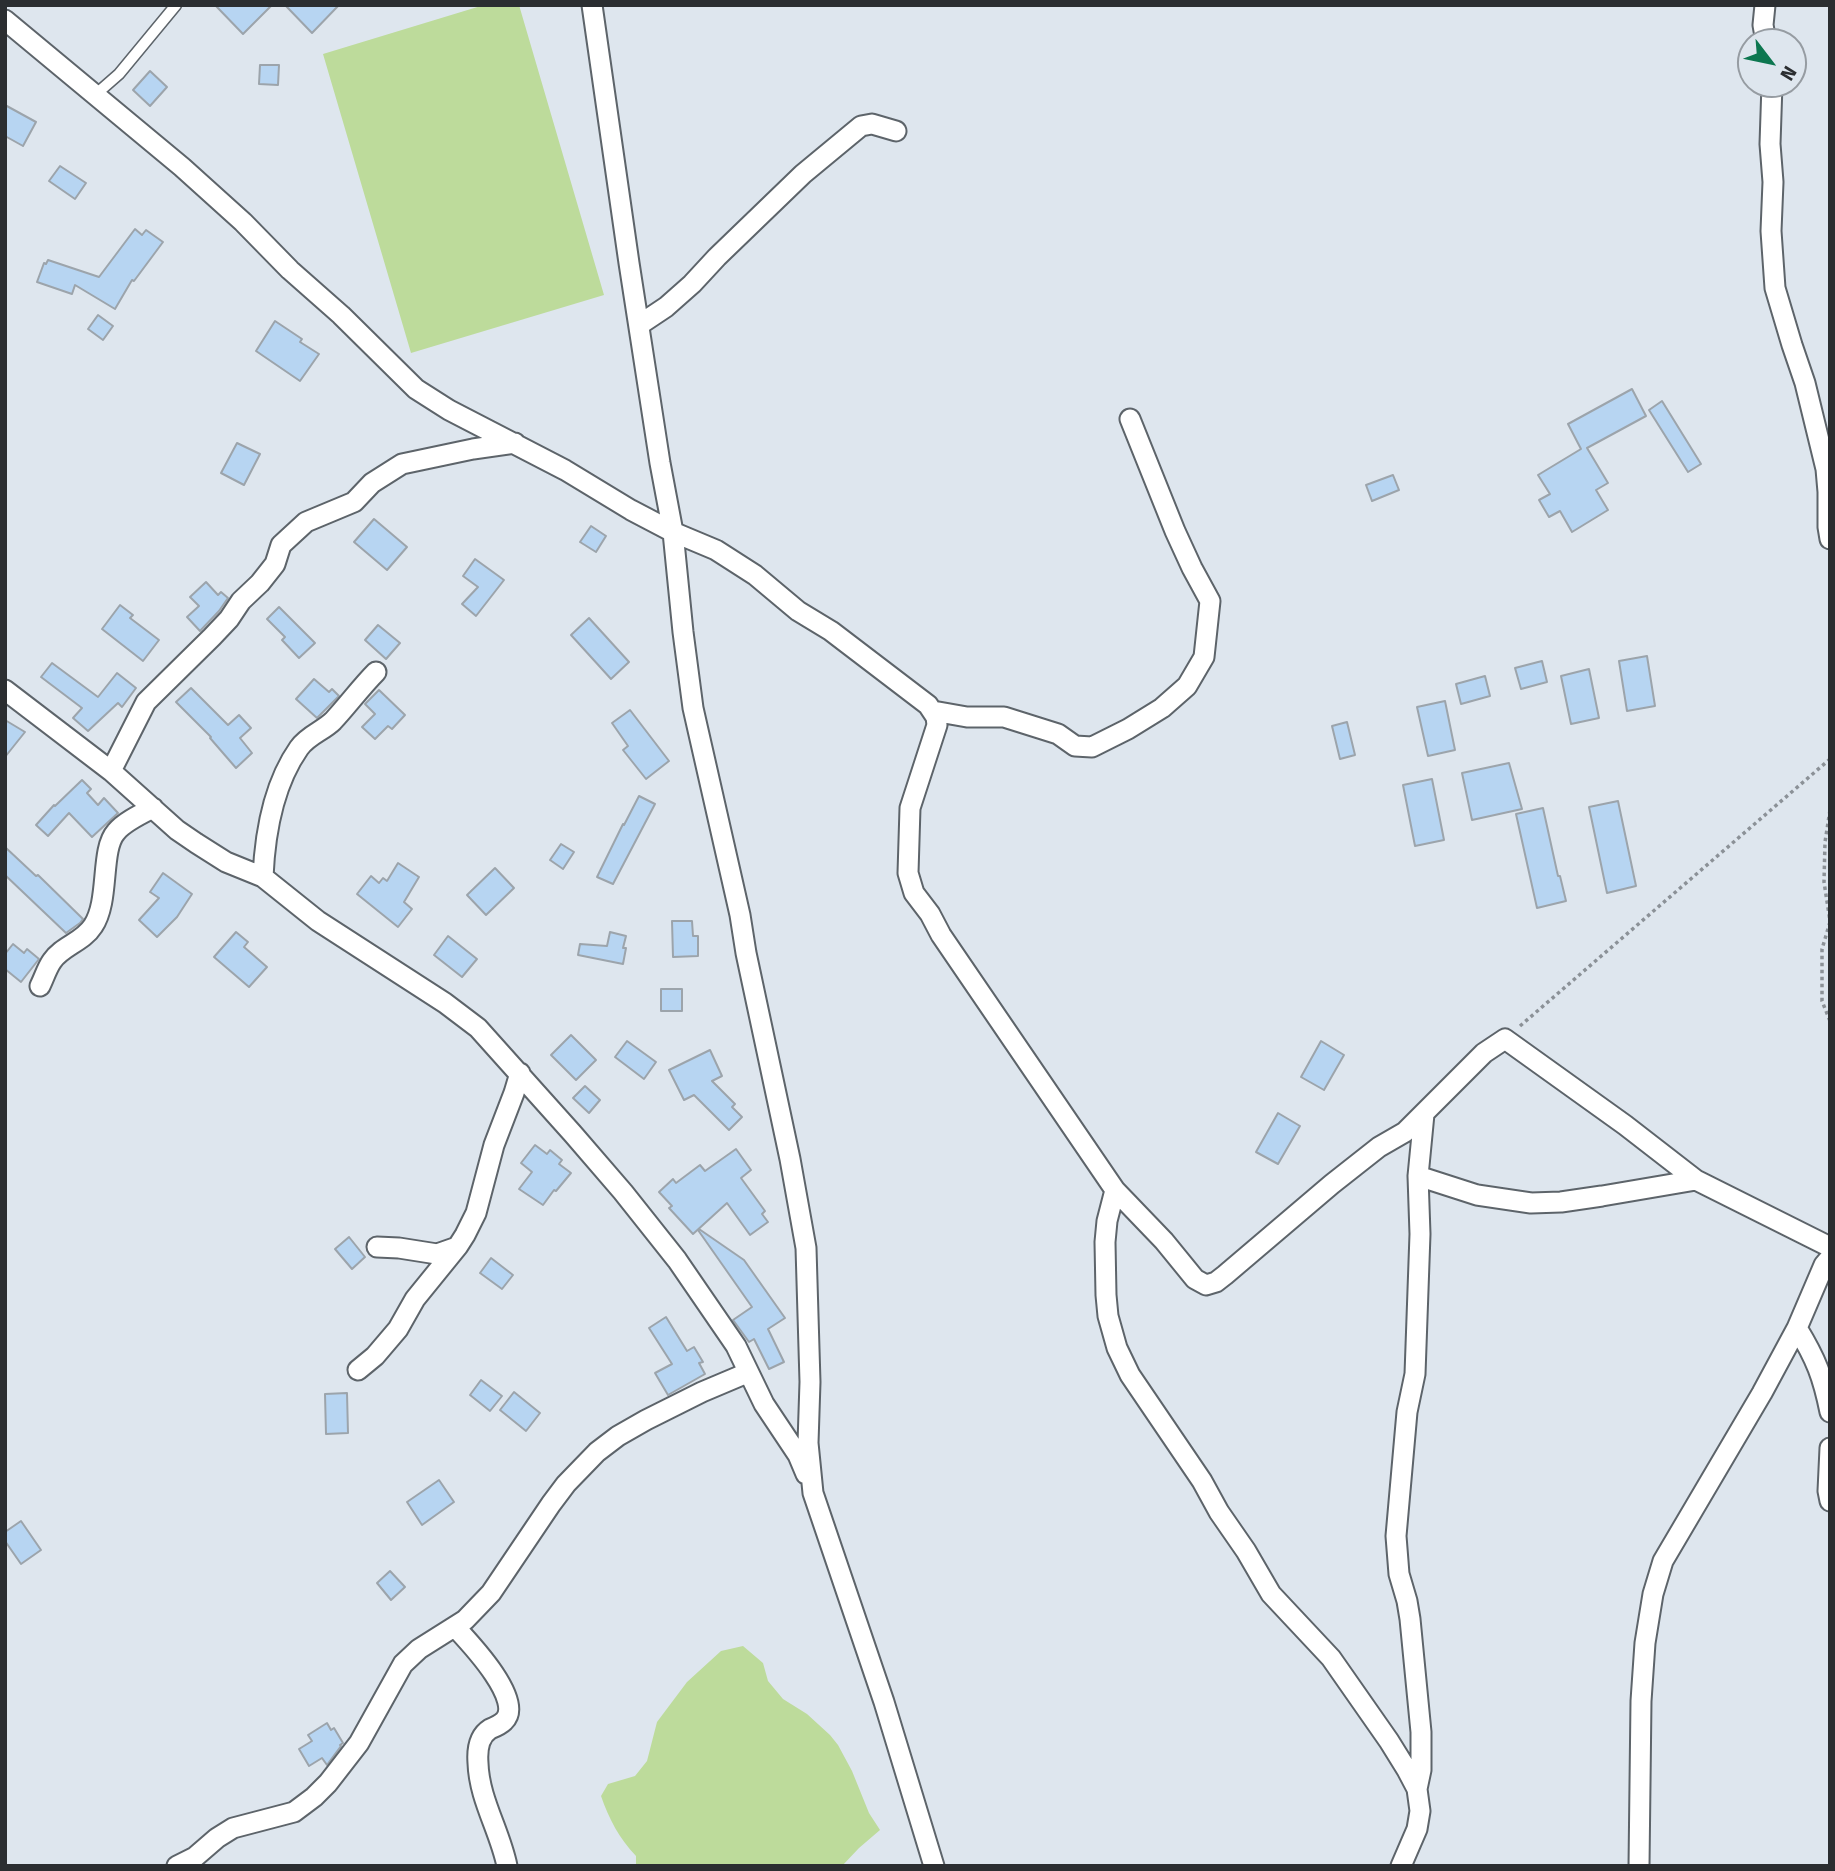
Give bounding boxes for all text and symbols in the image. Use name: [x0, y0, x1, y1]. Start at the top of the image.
north arrow: [1737, 28, 1807, 98]
text: N: [1775, 62, 1802, 85]

